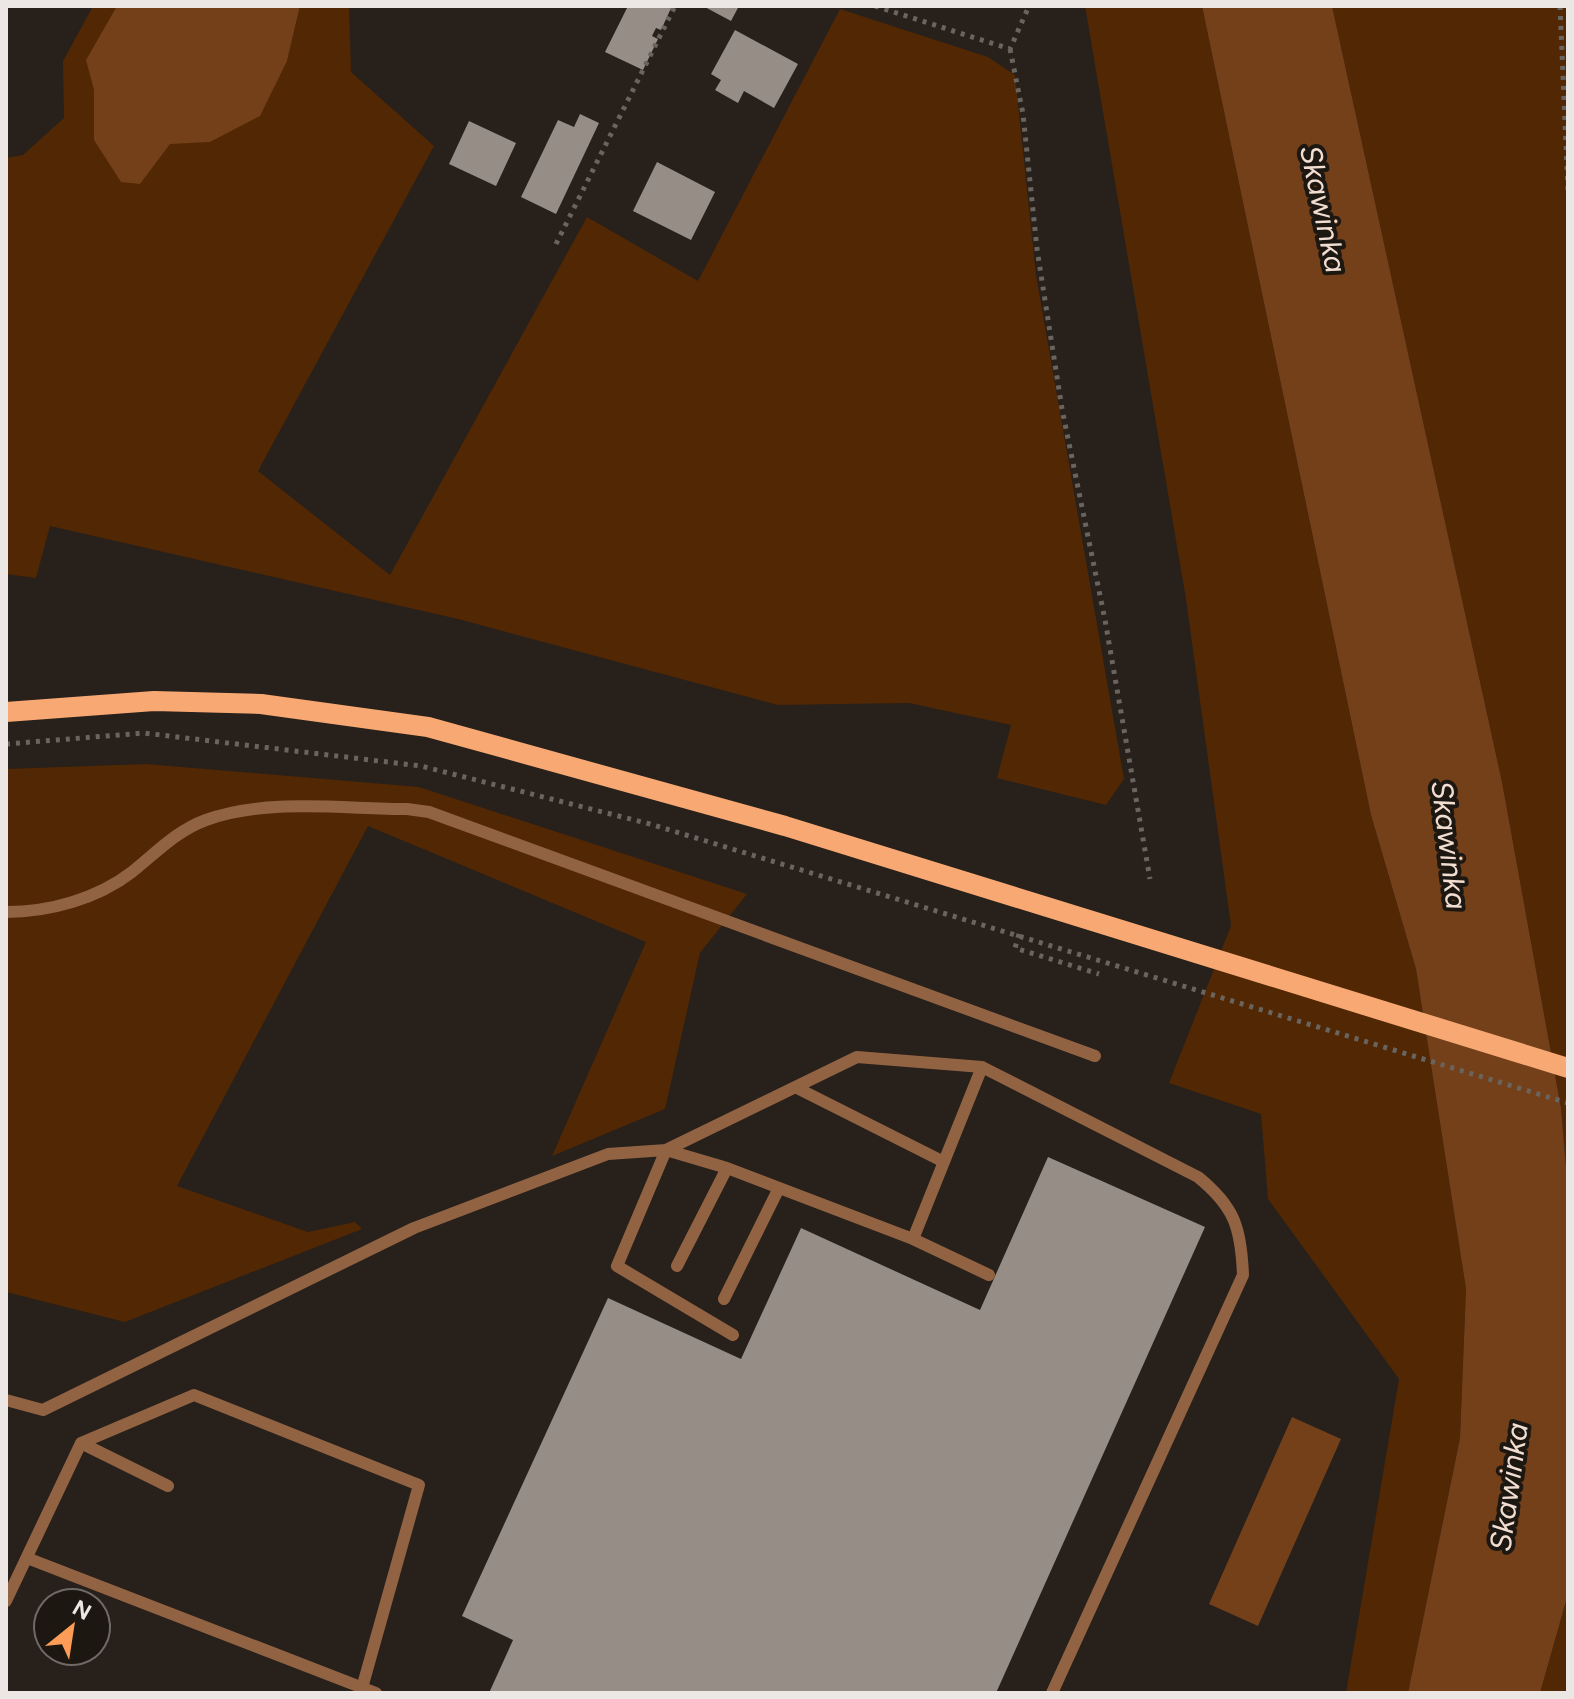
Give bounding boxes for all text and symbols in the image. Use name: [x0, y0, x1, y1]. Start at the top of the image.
water label: Skawinka: [1292, 142, 1355, 276]
water label: Skawinka: [1423, 778, 1476, 911]
water label: Skawinka: [1481, 1420, 1536, 1554]
north arrow: [32, 1587, 112, 1667]
text: N: [68, 1594, 96, 1626]

